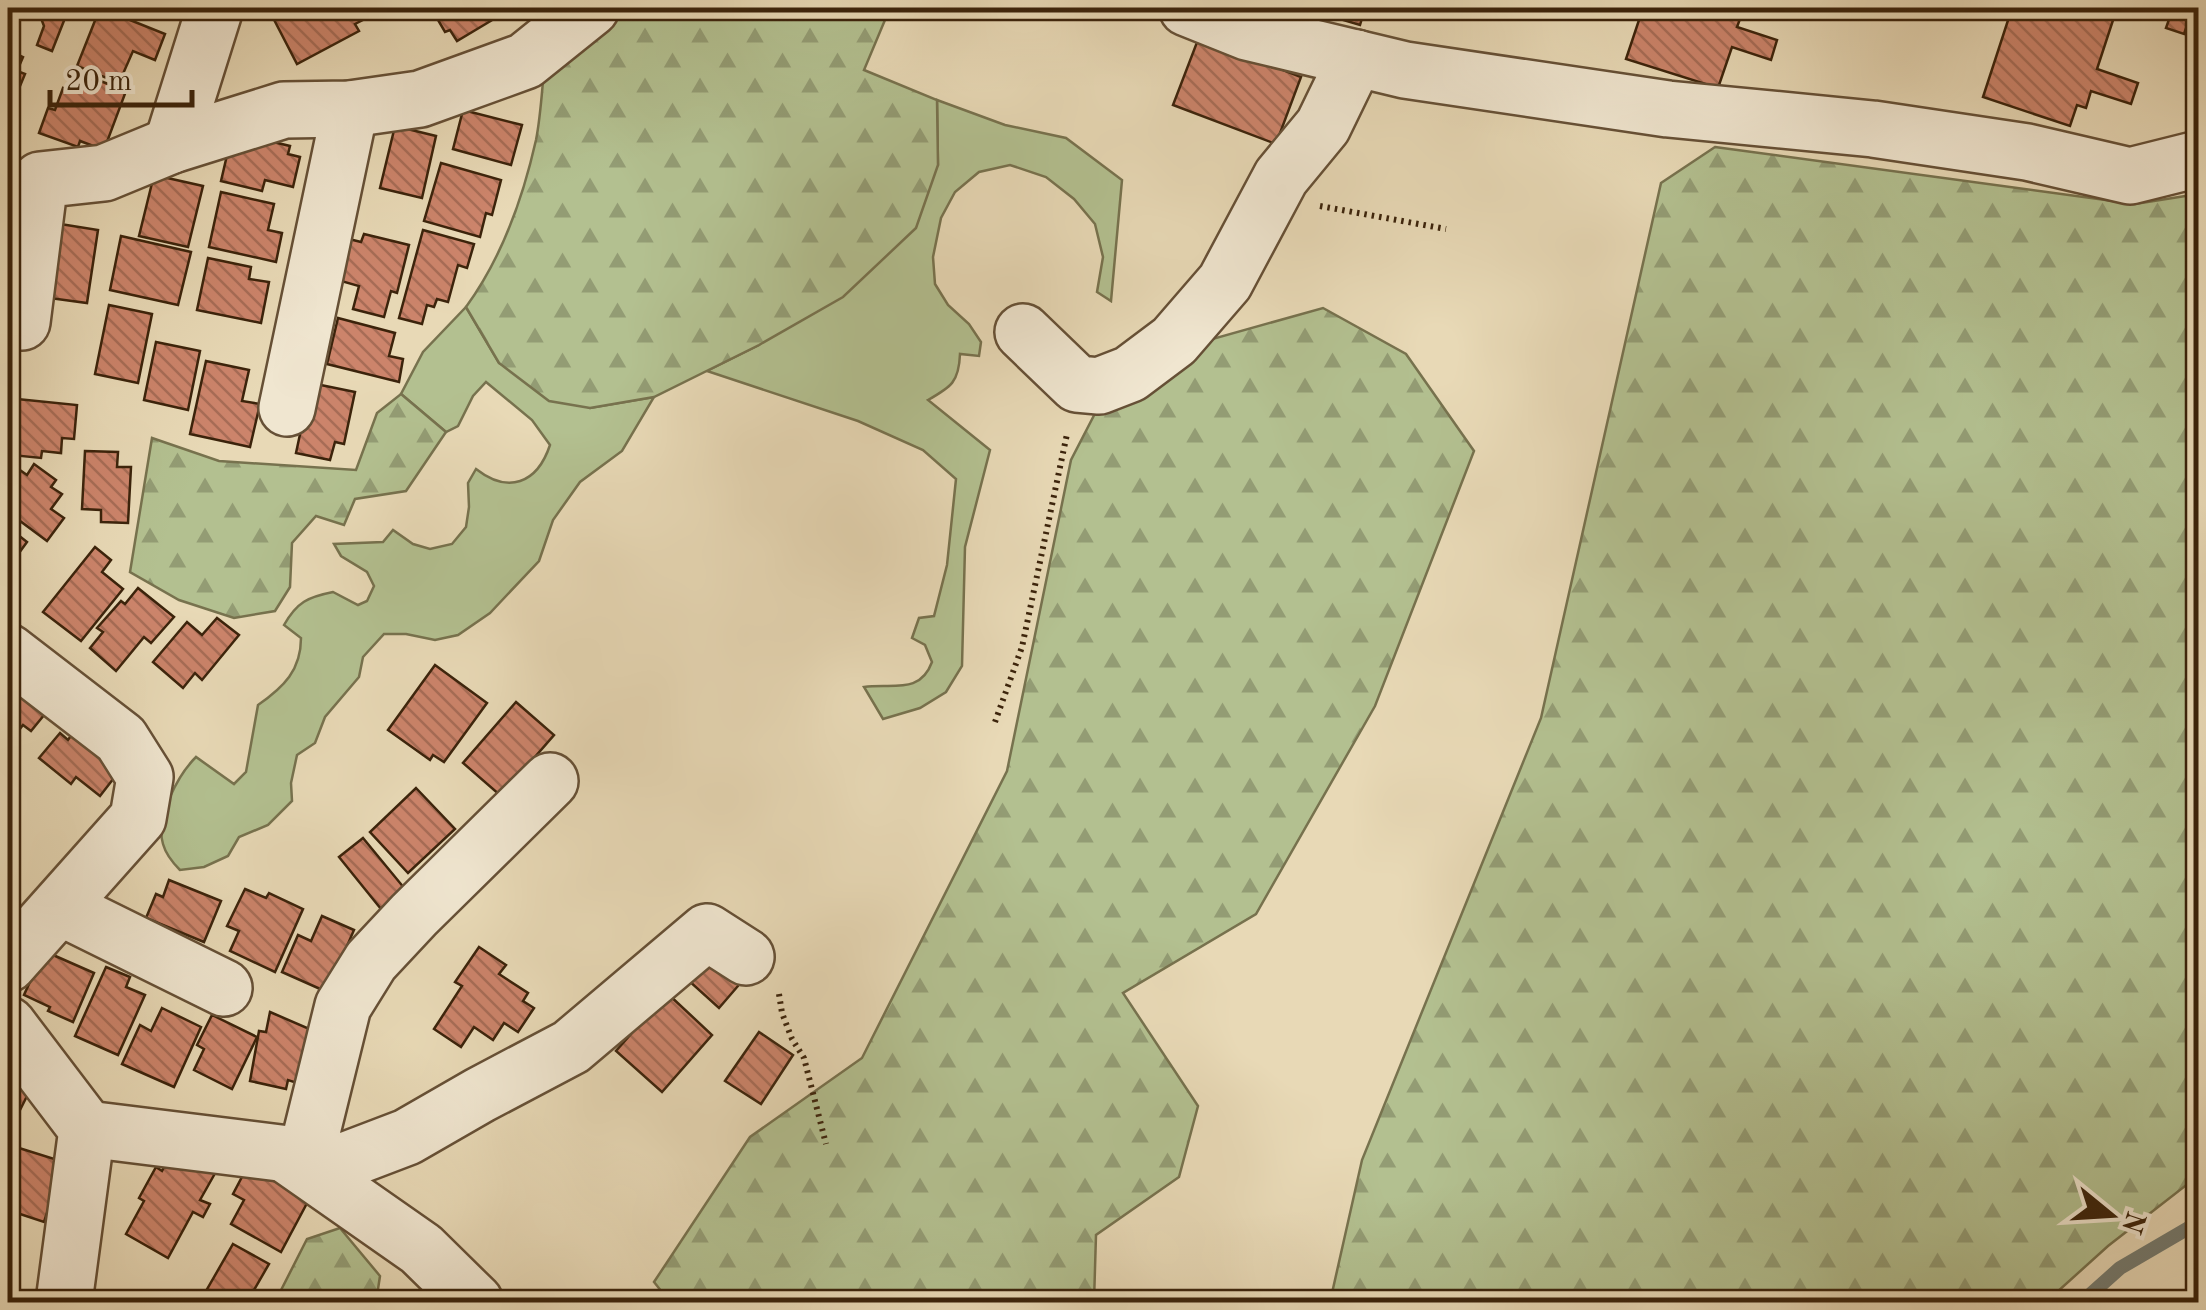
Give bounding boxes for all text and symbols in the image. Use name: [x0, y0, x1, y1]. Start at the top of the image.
scale bar: [50, 45, 192, 107]
text: 20 m: [65, 67, 132, 97]
north arrow: [2061, 1165, 2161, 1265]
text: N: [2115, 1207, 2149, 1237]

